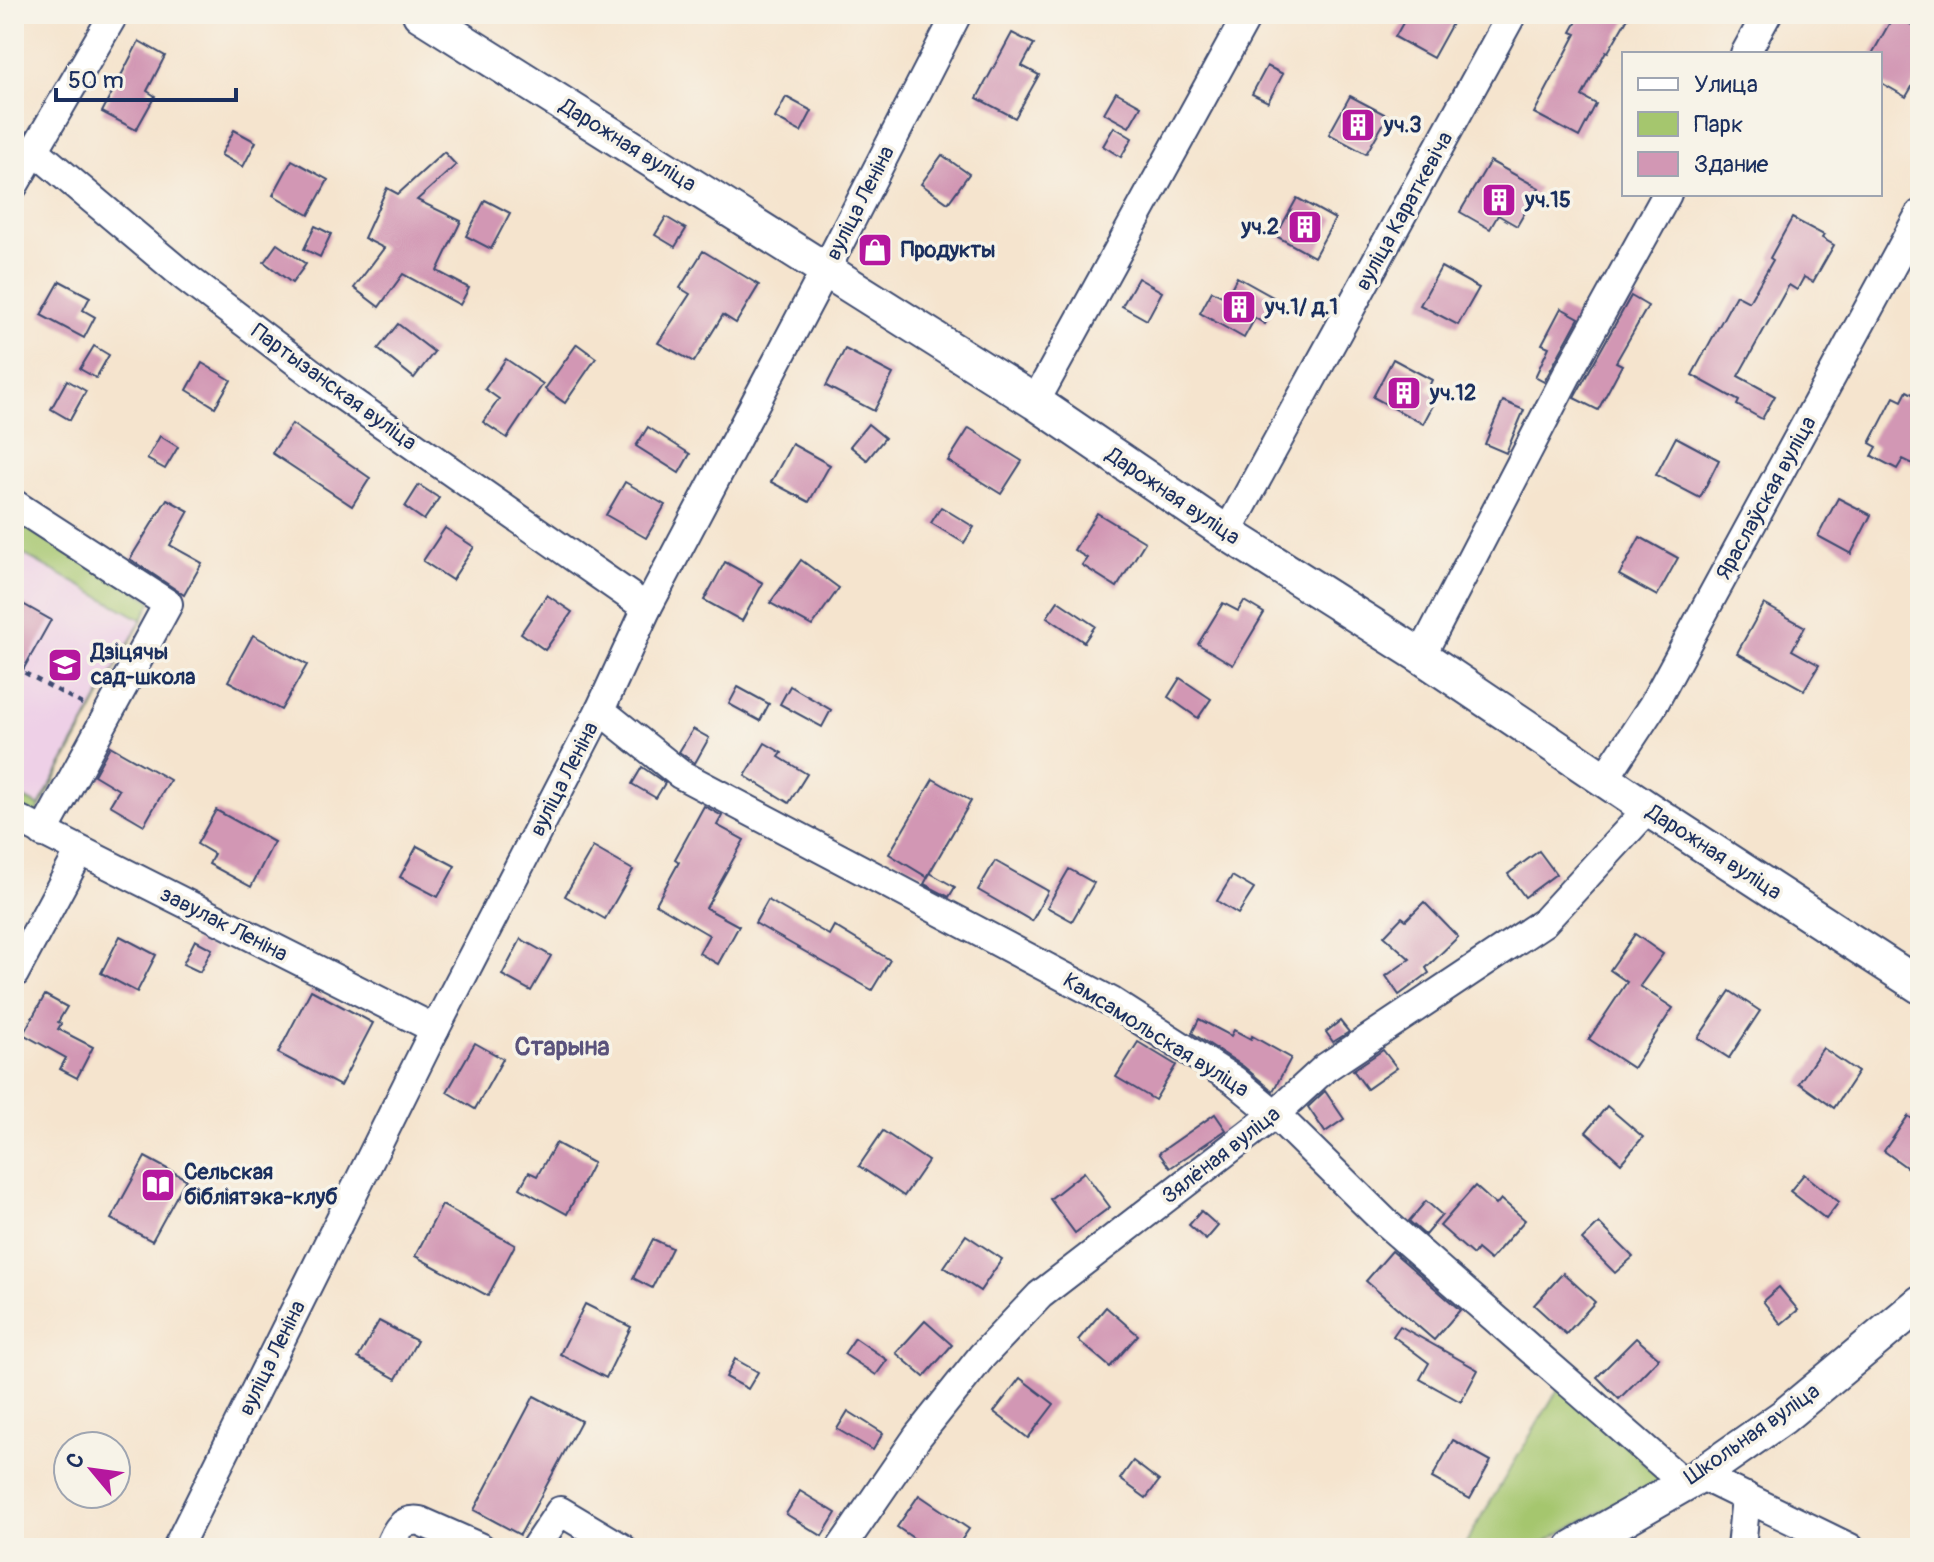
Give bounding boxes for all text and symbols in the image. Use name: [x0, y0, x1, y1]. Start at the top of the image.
scale bar: [56, 52, 236, 102]
legend: [1622, 52, 1882, 196]
text: 50 m: [68, 66, 124, 95]
text: Улица: [1694, 70, 1758, 99]
street label: Дарожная вуліца: [554, 91, 701, 198]
building icon: уч.3: [1339, 106, 1377, 144]
text: Парк: [1694, 110, 1743, 139]
place label: уч.3: [1383, 111, 1422, 139]
street label: вуліца Караткевіча: [1349, 127, 1459, 295]
street label: вуліца Леніна: [819, 141, 901, 265]
text: Здание: [1694, 150, 1769, 179]
building icon: уч.15: [1480, 181, 1518, 219]
place label: уч.15: [1524, 186, 1571, 214]
building icon: уч.2: [1286, 208, 1324, 246]
place label: уч.2: [1240, 213, 1279, 241]
shop icon: Продукты: [856, 231, 894, 269]
place label: Продукты: [901, 236, 996, 264]
building icon: уч.1/ д.1: [1220, 288, 1258, 326]
place label: уч.1/ д.1: [1264, 293, 1338, 321]
street label: Партызанская вуліца: [246, 317, 422, 457]
building icon: уч.12: [1385, 374, 1423, 412]
place label: уч.12: [1429, 379, 1476, 407]
street label: Яраслаўская вуліца: [1709, 411, 1823, 585]
street label: Дарожная вуліца: [1100, 440, 1245, 551]
place label: Дзіцячы сад-школа: [89, 638, 196, 691]
school or university icon: Дзіцячы сад-школа: [46, 646, 84, 684]
street label: вуліца Леніна: [523, 717, 605, 841]
street label: Дарожная вуліца: [1640, 797, 1787, 906]
street label: завулак Леніна: [156, 880, 292, 968]
street label: Камсамольская вуліца: [1058, 966, 1254, 1104]
district label: Старына: [514, 1031, 610, 1063]
street label: Зялёная вуліца: [1156, 1100, 1286, 1210]
place label: Сельская бібліятэка-клуб: [184, 1158, 338, 1211]
library icon: Сельская бібліятэка-клуб: [139, 1166, 177, 1204]
street label: вуліца Леніна: [232, 1296, 312, 1420]
street label: Школьная вуліца: [1679, 1377, 1825, 1491]
north arrow: [52, 1430, 132, 1510]
text: С: [60, 1448, 91, 1474]

